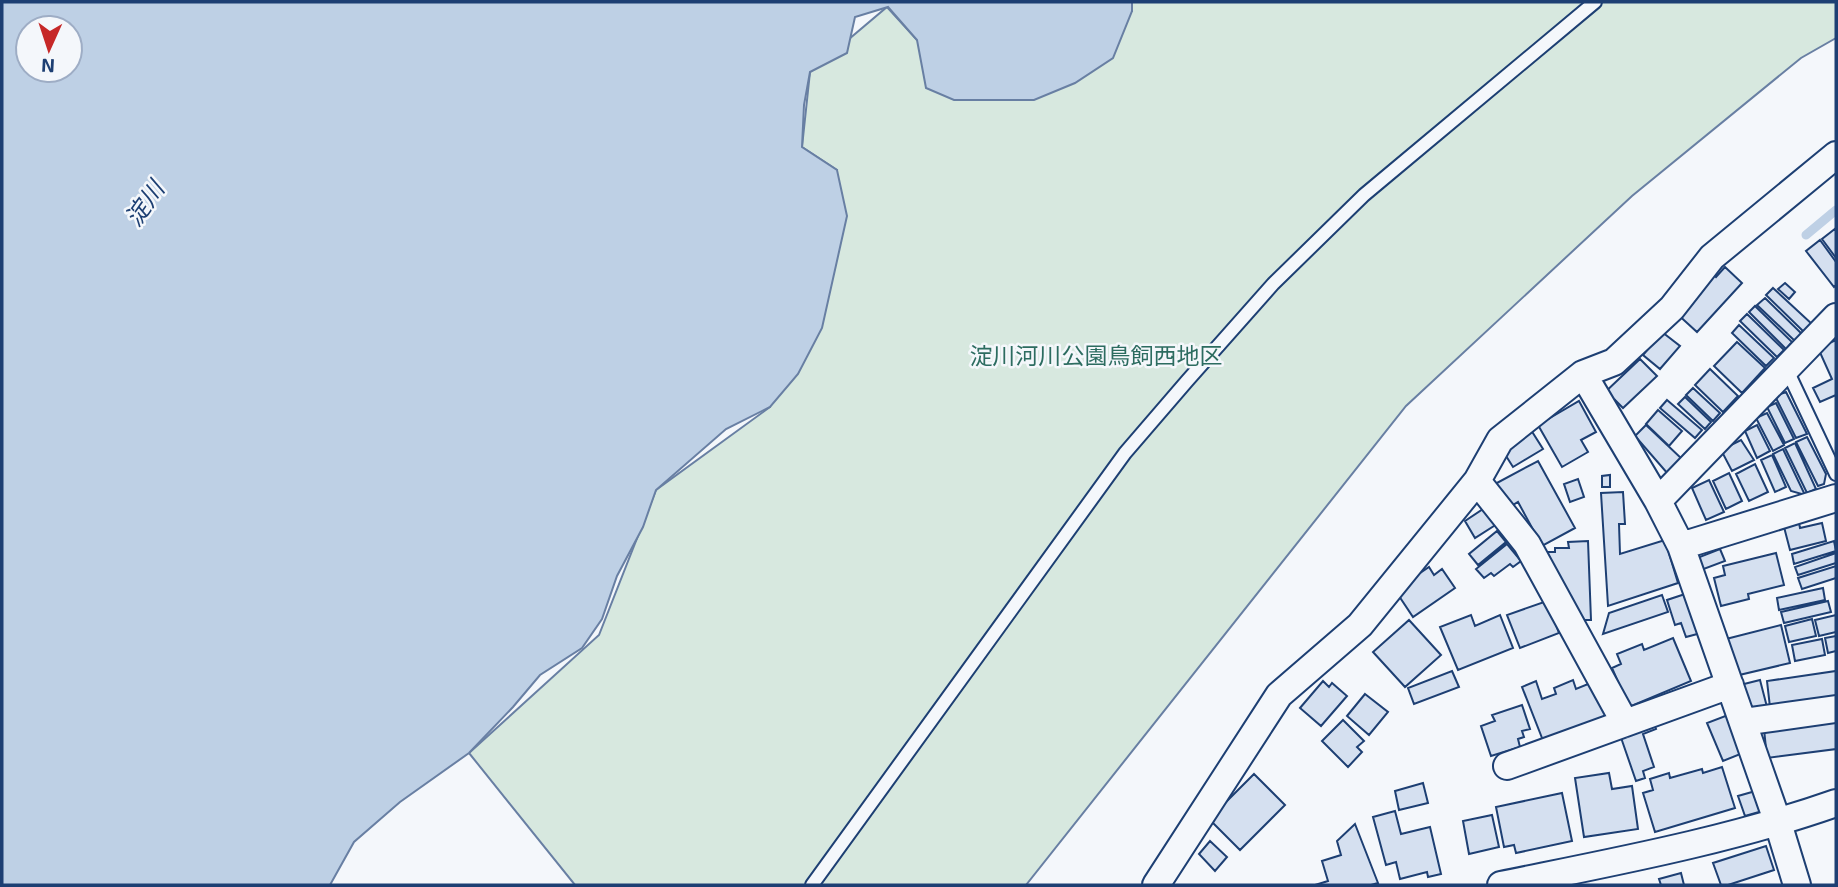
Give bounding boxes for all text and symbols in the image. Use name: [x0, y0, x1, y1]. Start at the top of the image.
north arrow: [14, 14, 84, 84]
text: N: [41, 55, 56, 78]
water label: 淀川: [118, 173, 171, 231]
park label: 淀川河川公園鳥飼西地区: [970, 341, 1223, 369]

